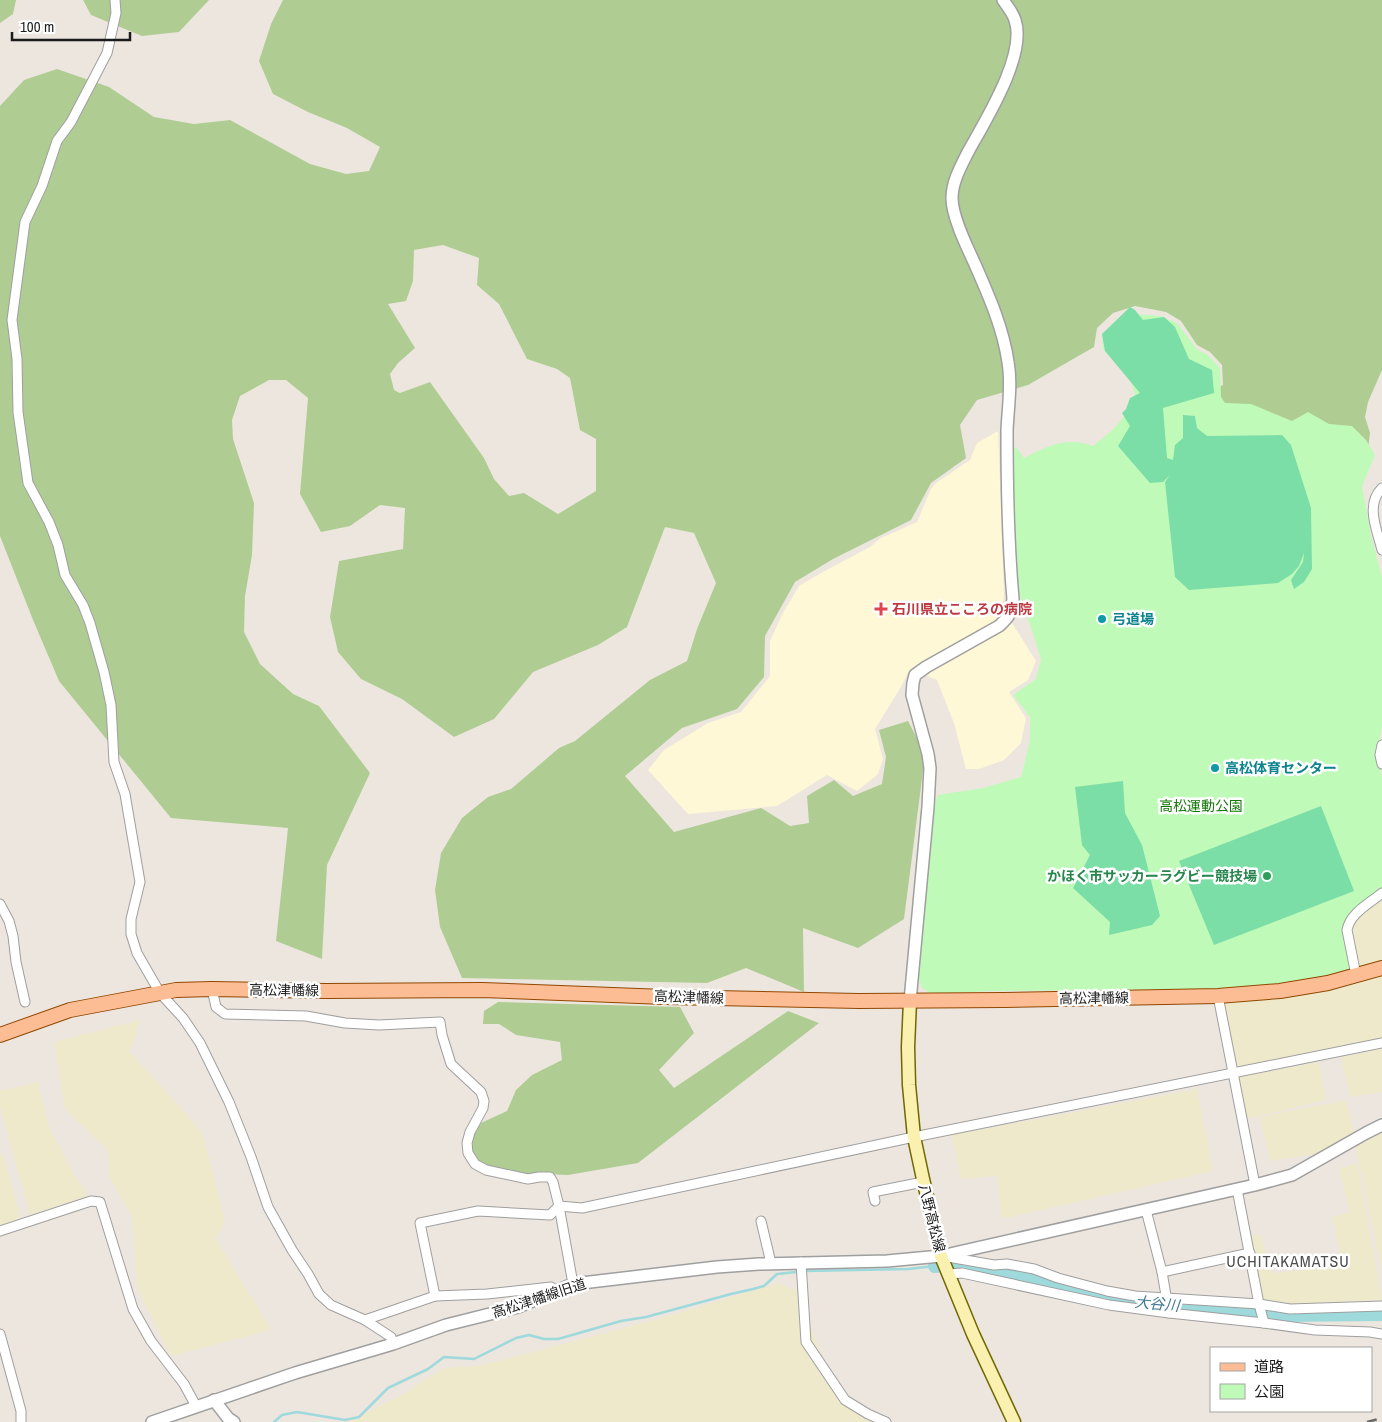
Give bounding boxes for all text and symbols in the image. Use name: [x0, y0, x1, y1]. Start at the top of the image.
scale bar: [12, 10, 130, 42]
text: 100 m: [20, 16, 54, 37]
place label: 石川県立こころの病院: [892, 600, 1032, 618]
marker: 石川県立こころの病院: [874, 602, 888, 616]
place label: 弓道場: [1112, 610, 1154, 628]
marker: 弓道場: [1096, 613, 1108, 625]
place label: 高松体育センター: [1225, 759, 1337, 777]
marker: 高松体育センター: [1209, 762, 1221, 774]
park label: 高松運動公園: [1159, 797, 1243, 815]
place label: かほく市サッカーラグビー競技場: [1047, 867, 1257, 885]
marker: かほく市サッカーラグビー競技場: [1261, 870, 1273, 882]
street label: 高松津幡線: [249, 980, 319, 1000]
street label: 高松津幡線: [654, 987, 724, 1007]
street label: 高松津幡線: [1059, 988, 1129, 1008]
street label: 八野高松線: [915, 1182, 949, 1254]
district label: UCHITAKAMATSU: [1226, 1250, 1350, 1272]
street label: 高松津幡線旧道: [490, 1274, 588, 1322]
water label: 大谷川: [1134, 1291, 1182, 1316]
legend: [1210, 1347, 1372, 1412]
text: 道路: [1254, 1356, 1284, 1377]
text: 公園: [1254, 1381, 1284, 1402]

